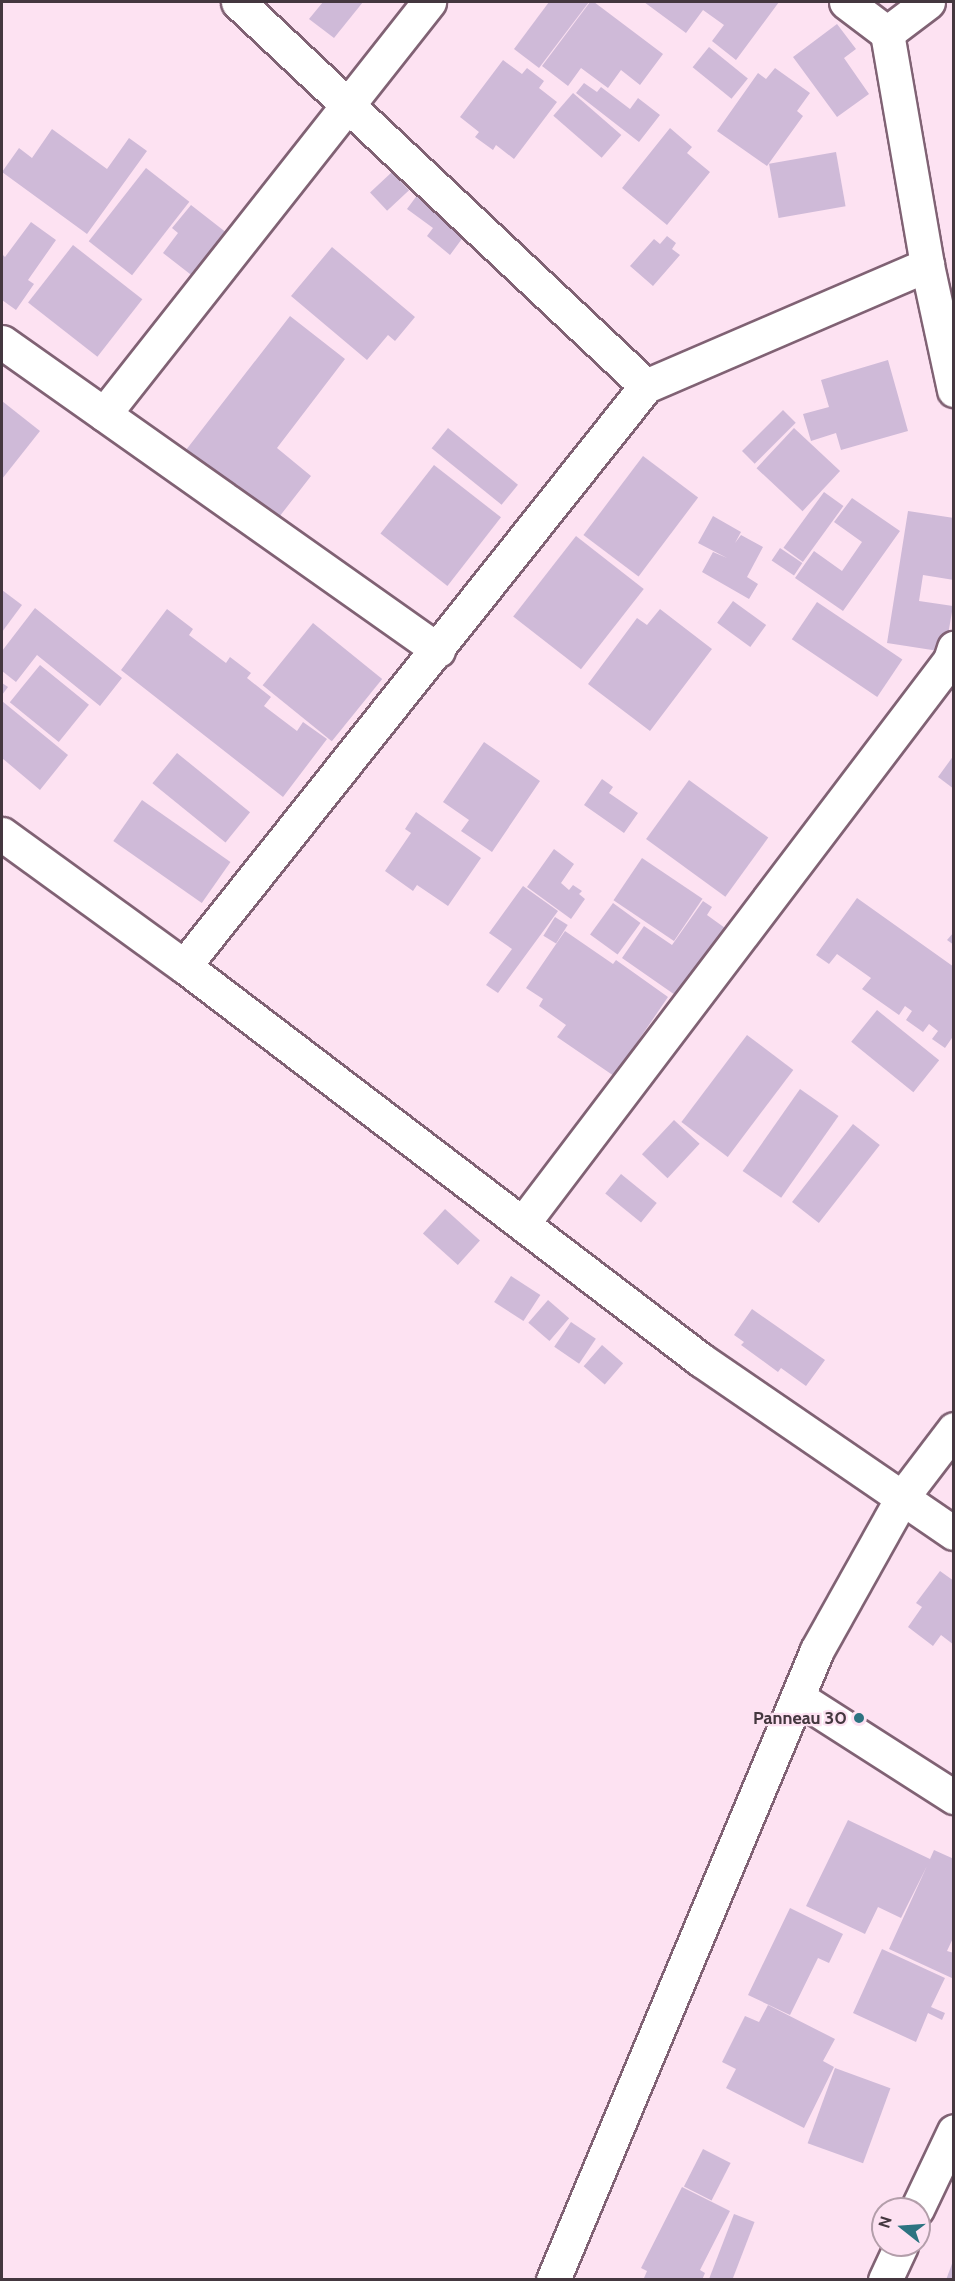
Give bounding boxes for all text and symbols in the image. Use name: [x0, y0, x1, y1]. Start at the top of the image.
place label: Panneau 30: [753, 1707, 847, 1729]
marker: Panneau 30: [852, 1711, 866, 1725]
north arrow: [871, 2197, 931, 2257]
text: N: [874, 2214, 896, 2230]

